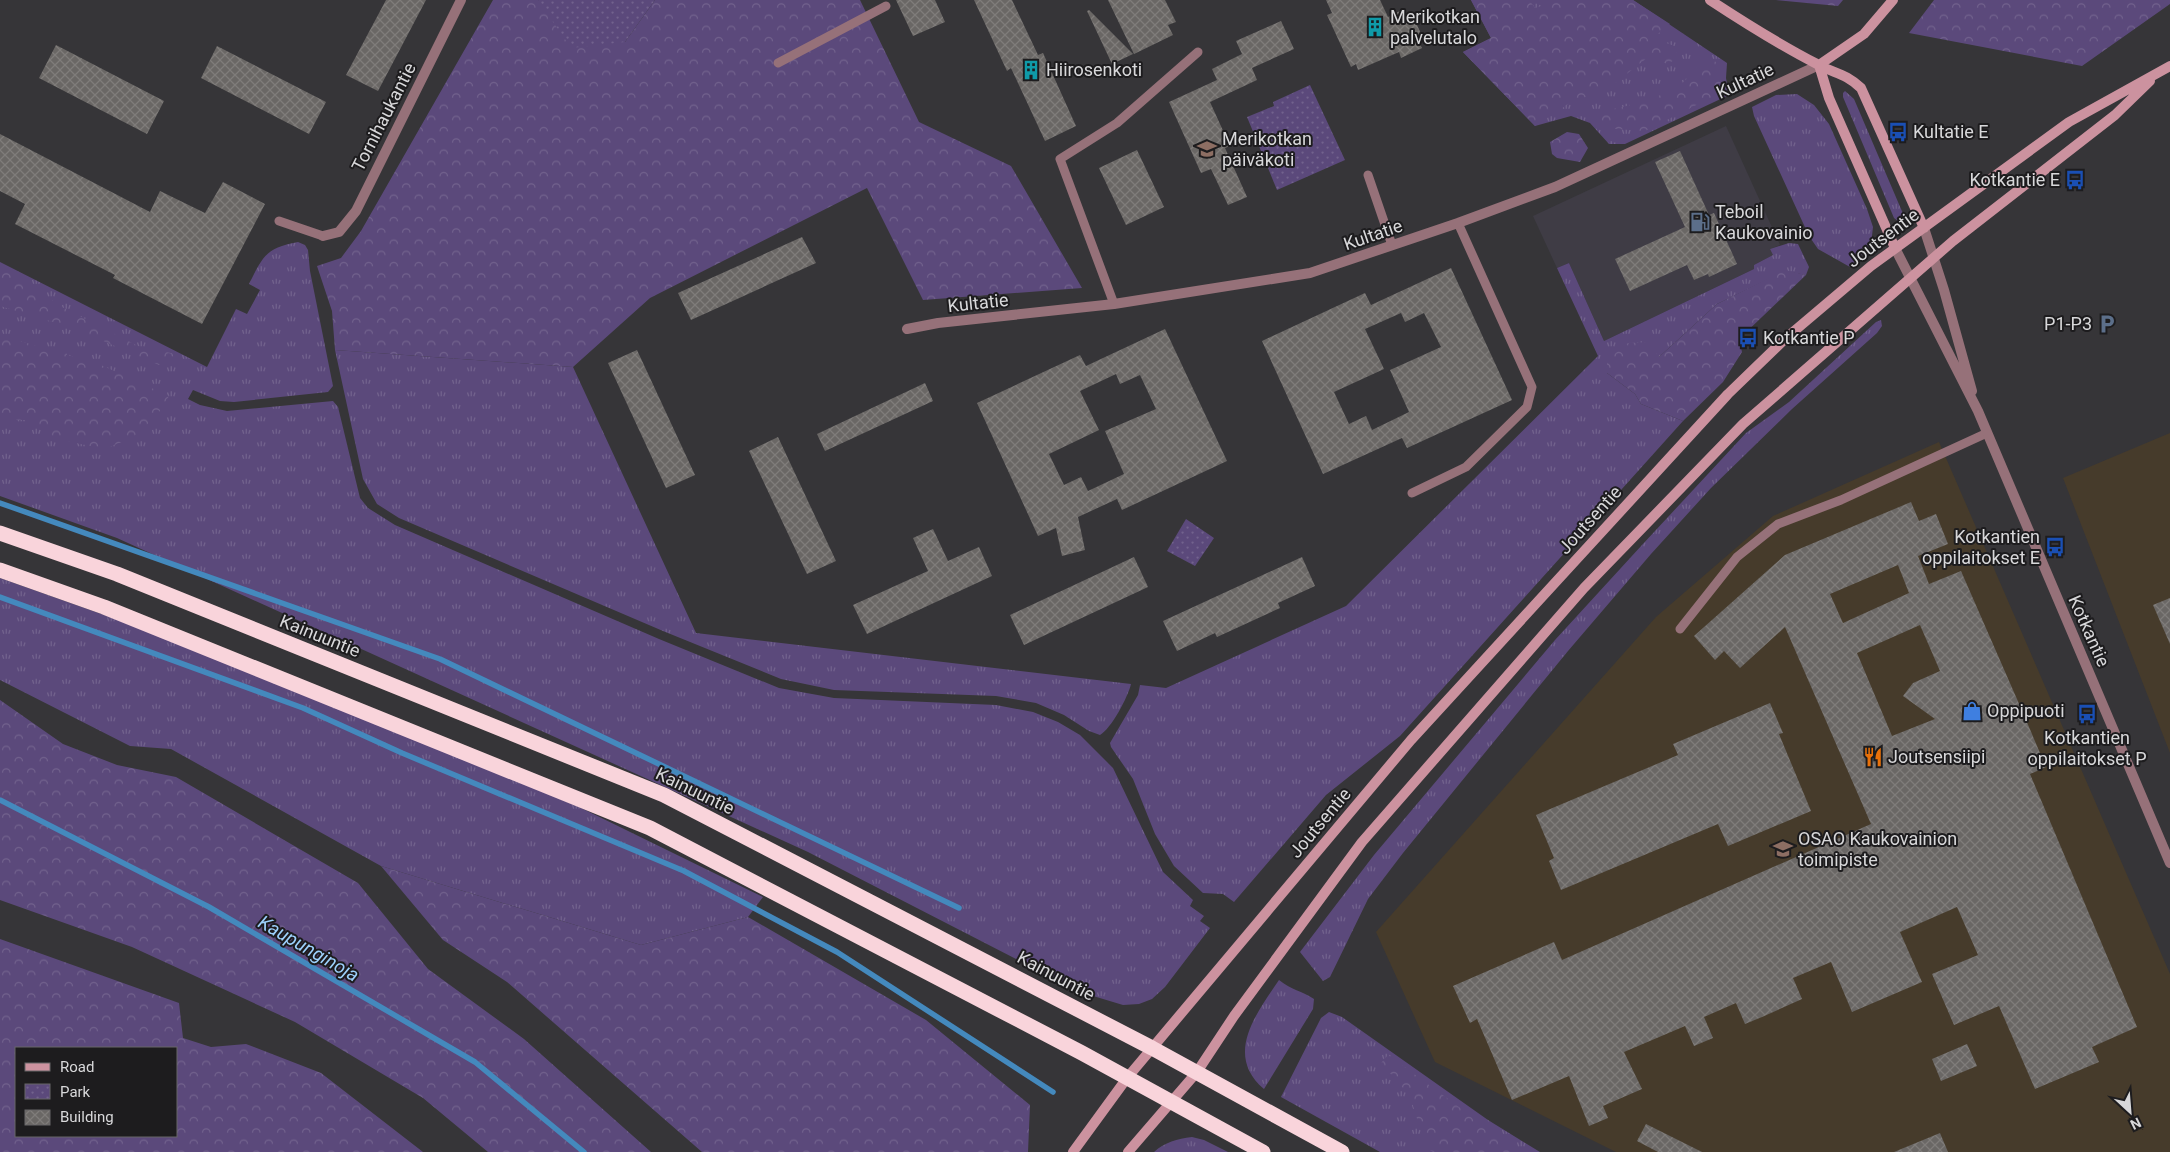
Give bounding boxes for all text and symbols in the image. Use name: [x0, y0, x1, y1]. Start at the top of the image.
place label: Merikotkan palvelutalo: [1390, 6, 1480, 48]
building icon: Merikotkan palvelutalo: [1364, 16, 1386, 38]
street label: Kultatie: [1713, 58, 1777, 103]
street label: Tornihaukantie: [347, 59, 420, 174]
building icon: Hiirosenkoti: [1020, 59, 1042, 81]
place label: Hiirosenkoti: [1046, 59, 1142, 80]
bus stop icon: Kultatie E: [1887, 121, 1909, 143]
place label: Kultatie E: [1913, 121, 1989, 142]
place label: Merikotkan päiväkoti: [1222, 128, 1312, 170]
school or university icon: Merikotkan päiväkoti: [1196, 138, 1218, 160]
place label: Kotkantie E: [1969, 169, 2060, 190]
bus stop icon: Kotkantie E: [2064, 169, 2086, 191]
place label: Teboil Kaukovainio: [1715, 201, 1813, 243]
street label: Joutsentie: [1843, 204, 1923, 271]
fuel station icon: Teboil Kaukovainio: [1689, 211, 1711, 233]
street label: Kultatie: [1341, 215, 1405, 254]
street label: Kultatie: [947, 289, 1009, 316]
place label: P1-P3: [2044, 313, 2092, 334]
parking icon: P1-P3: [2096, 313, 2118, 335]
bus stop icon: Kotkantie P: [1737, 327, 1759, 349]
place label: Kotkantie P: [1763, 327, 1855, 348]
street label: Joutsentie: [1554, 481, 1626, 558]
place label: Kotkantien oppilaitokset E: [1922, 526, 2040, 568]
bus stop icon: Kotkantien oppilaitokset E: [2044, 536, 2066, 558]
street label: Kotkantie: [2064, 592, 2114, 670]
street label: Kainuuntie: [277, 610, 364, 661]
shop icon: Oppipuoti: [1961, 700, 1983, 722]
place label: Oppipuoti: [1987, 700, 2065, 721]
bus stop icon: Kotkantien oppilaitokset P: [2076, 703, 2098, 725]
place label: Kotkantien oppilaitokset P: [2027, 727, 2147, 769]
restaurant icon: Joutsensiipi: [1862, 746, 1884, 768]
place label: Joutsensiipi: [1888, 746, 1985, 767]
street label: Kainuuntie: [652, 762, 738, 819]
street label: Joutsentie: [1284, 784, 1355, 862]
place label: OSAO Kaukovainion toimipiste: [1798, 828, 1957, 870]
school or university icon: OSAO Kaukovainion toimipiste: [1772, 838, 1794, 860]
water label: Kaupunginoja: [254, 910, 363, 986]
street label: Kainuuntie: [1014, 946, 1099, 1005]
legend: [15, 1047, 178, 1137]
text: Road: [60, 1058, 94, 1076]
text: Park: [60, 1083, 91, 1101]
north arrow: [2105, 1087, 2155, 1137]
text: Building: [60, 1108, 114, 1126]
text: N: [2128, 1114, 2144, 1133]

